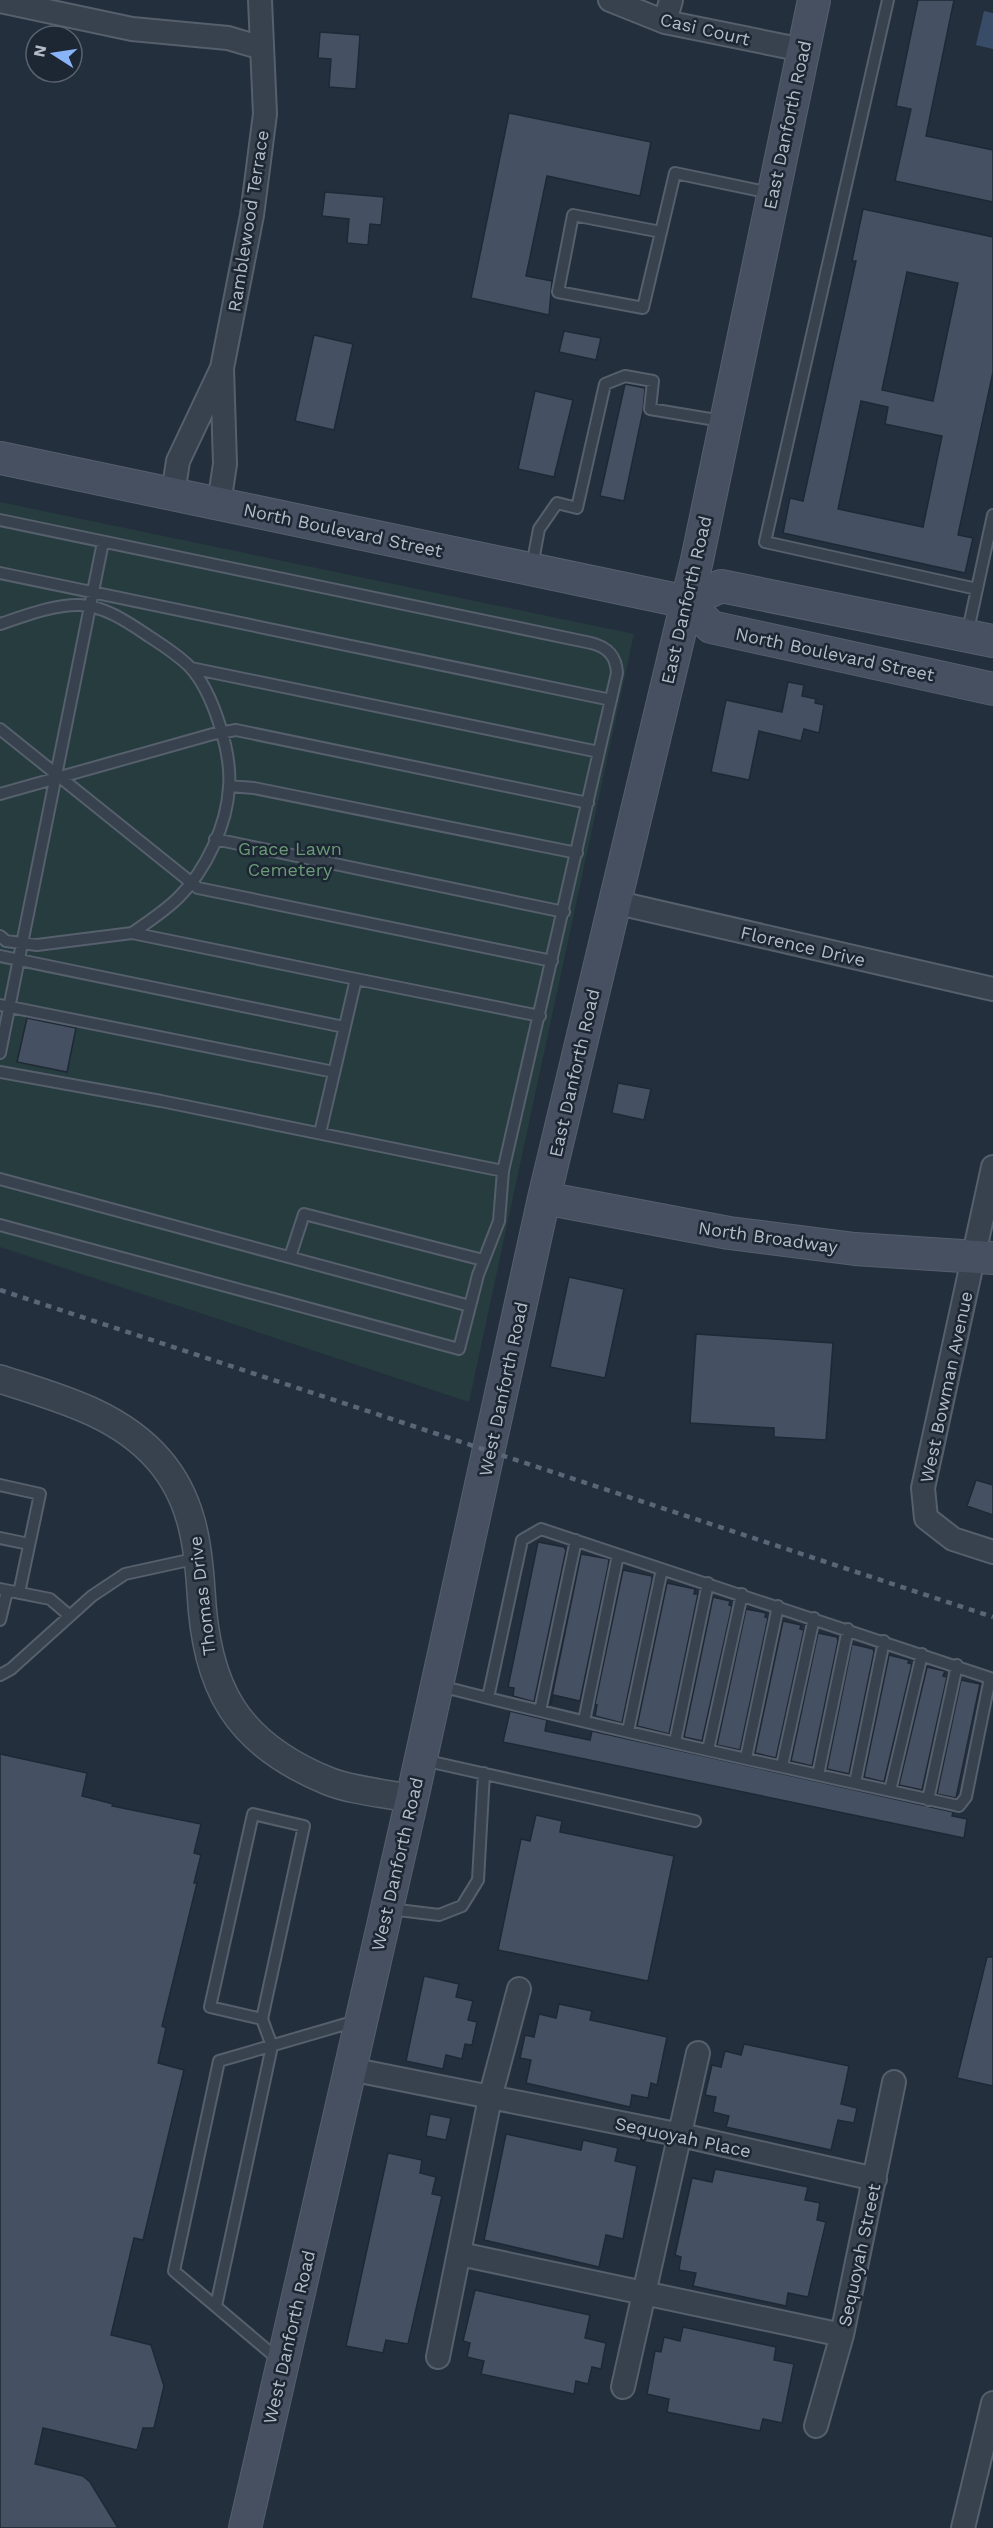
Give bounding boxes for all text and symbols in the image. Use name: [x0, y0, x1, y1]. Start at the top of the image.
street label: Casi Court: [658, 8, 752, 50]
north arrow: [24, 24, 84, 84]
street label: East Danforth Road: [759, 39, 815, 211]
text: N: [29, 43, 50, 59]
street label: Ramblewood Terrace: [223, 129, 273, 313]
street label: North Boulevard Street: [242, 499, 445, 561]
street label: East Danforth Road: [656, 514, 716, 686]
street label: North Boulevard Street: [734, 623, 937, 685]
park label: Grace Lawn Cemetery: [238, 838, 342, 880]
street label: Florence Drive: [739, 921, 867, 971]
street label: East Danforth Road: [544, 987, 604, 1159]
street label: North Broadway: [697, 1217, 840, 1257]
street label: West Bowman Avenue: [915, 1289, 977, 1485]
street label: West Danforth Road: [474, 1300, 532, 1478]
street label: Thomas Drive: [184, 1535, 220, 1657]
street label: West Danforth Road: [367, 1775, 427, 1953]
street label: Sequoyah Place: [613, 2112, 753, 2162]
street label: Sequoyah Street: [834, 2181, 884, 2328]
street label: West Danforth Road: [259, 2248, 319, 2426]

